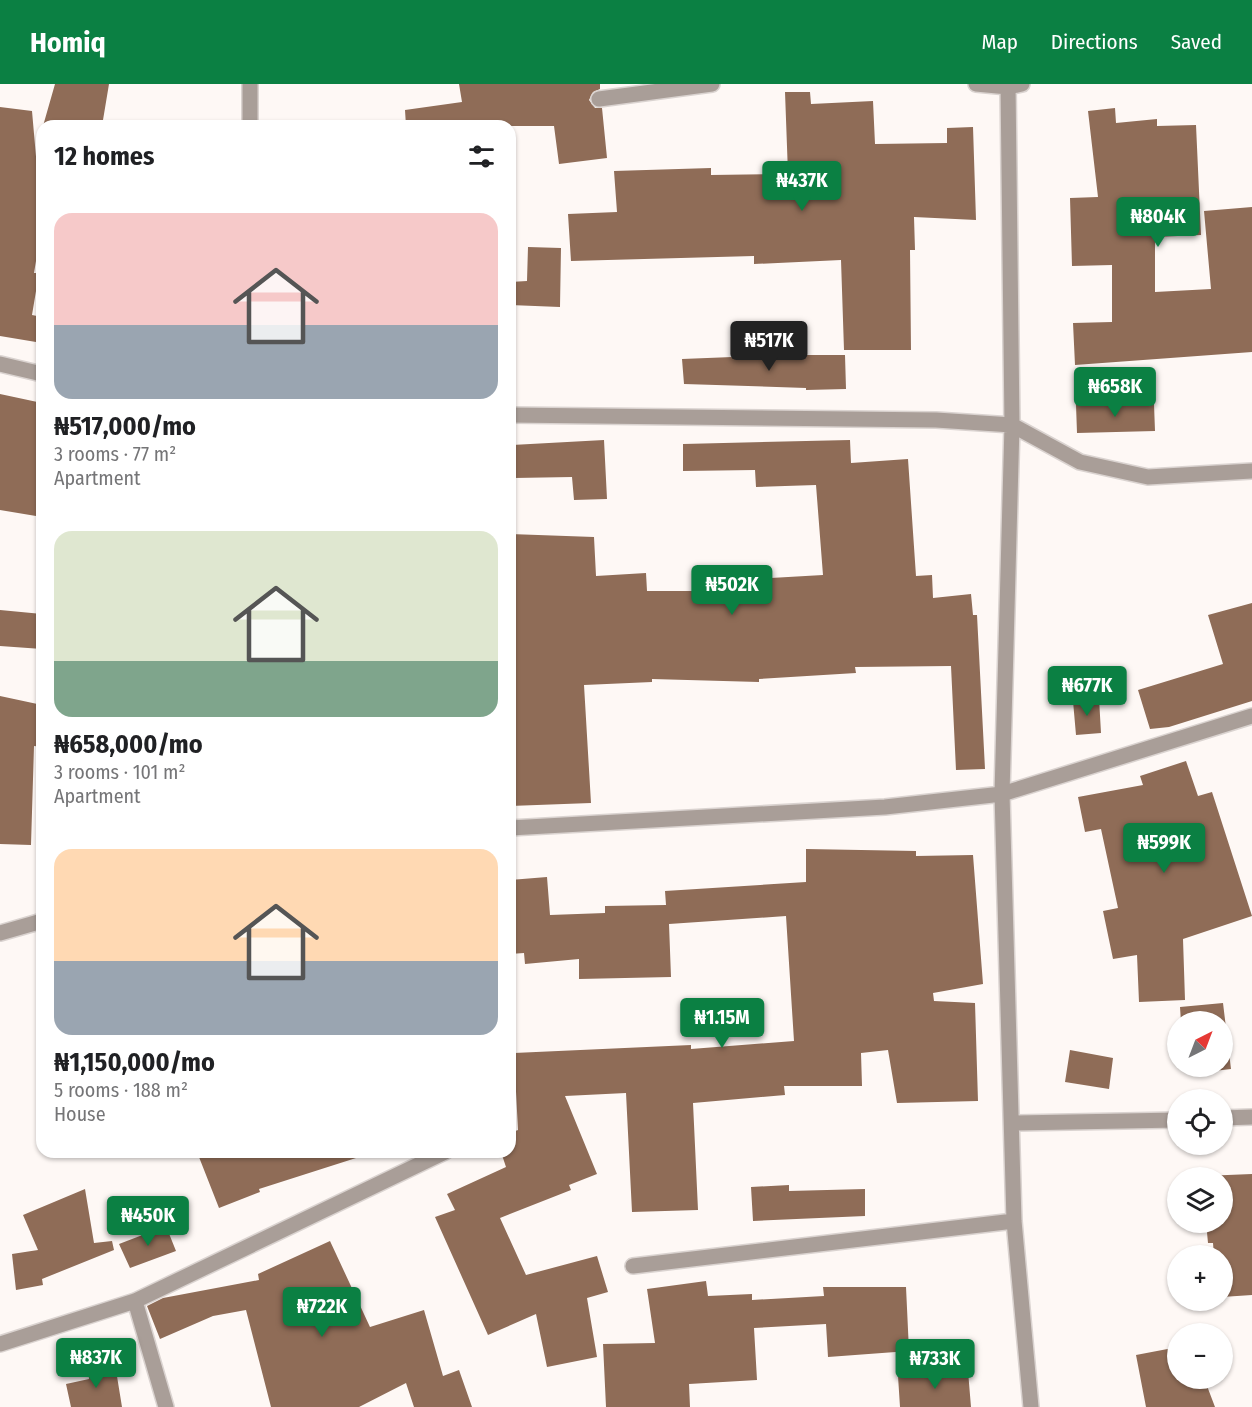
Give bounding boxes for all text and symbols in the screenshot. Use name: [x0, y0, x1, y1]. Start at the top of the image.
text: Homiq: [30, 26, 106, 59]
text: Map: [981, 29, 1018, 55]
text: Directions: [1051, 29, 1138, 55]
text: Saved: [1171, 29, 1222, 55]
icon: filters: [465, 140, 498, 173]
text: 12 homes: [54, 141, 154, 172]
pin: ₦437K: [760, 161, 844, 212]
text: ₦437K: [776, 168, 828, 192]
pin: ₦804K: [1116, 197, 1200, 248]
text: ₦804K: [1130, 204, 1186, 228]
icon: home: [222, 252, 330, 360]
pin: ₦517K: [727, 321, 811, 372]
text: ₦517K: [744, 328, 794, 352]
pin: ₦658K: [1073, 367, 1157, 418]
text: ₦658K: [1088, 374, 1142, 398]
text: ₦517,000/mo: [54, 411, 196, 442]
text: 3 rooms · 77 m²: [54, 442, 176, 466]
text: Apartment: [54, 466, 141, 490]
pin: ₦502K: [690, 565, 774, 616]
icon: home: [222, 570, 330, 678]
text: ₦502K: [705, 572, 759, 596]
pin: ₦677K: [1045, 666, 1129, 717]
text: ₦677K: [1062, 673, 1112, 697]
text: ₦658,000/mo: [54, 729, 203, 760]
text: 3 rooms · 101 m²: [54, 760, 185, 784]
text: Apartment: [54, 784, 141, 808]
pin: ₦599K: [1122, 823, 1206, 874]
text: ₦599K: [1137, 830, 1191, 854]
icon: home: [222, 888, 330, 996]
pin: ₦1.15M: [673, 998, 771, 1049]
text: ₦1.15M: [694, 1005, 750, 1029]
north arrow: [1167, 1011, 1233, 1077]
map controls: [1167, 1011, 1233, 1389]
text: ₦1,150,000/mo: [54, 1047, 215, 1078]
text: 5 rooms · 188 m²: [54, 1078, 188, 1102]
button: locate: [1167, 1089, 1233, 1155]
text: House: [54, 1102, 106, 1126]
button: layers: [1167, 1167, 1233, 1233]
pin: ₦450K: [106, 1196, 190, 1247]
text: ₦450K: [121, 1203, 175, 1227]
button: +: [1167, 1245, 1233, 1311]
pin: ₦722K: [280, 1287, 364, 1338]
text: ₦722K: [297, 1294, 347, 1318]
button: −: [1167, 1323, 1233, 1389]
pin: ₦837K: [54, 1338, 138, 1389]
pin: ₦733K: [893, 1339, 977, 1390]
text: ₦837K: [70, 1345, 122, 1369]
text: ₦733K: [910, 1346, 960, 1370]

